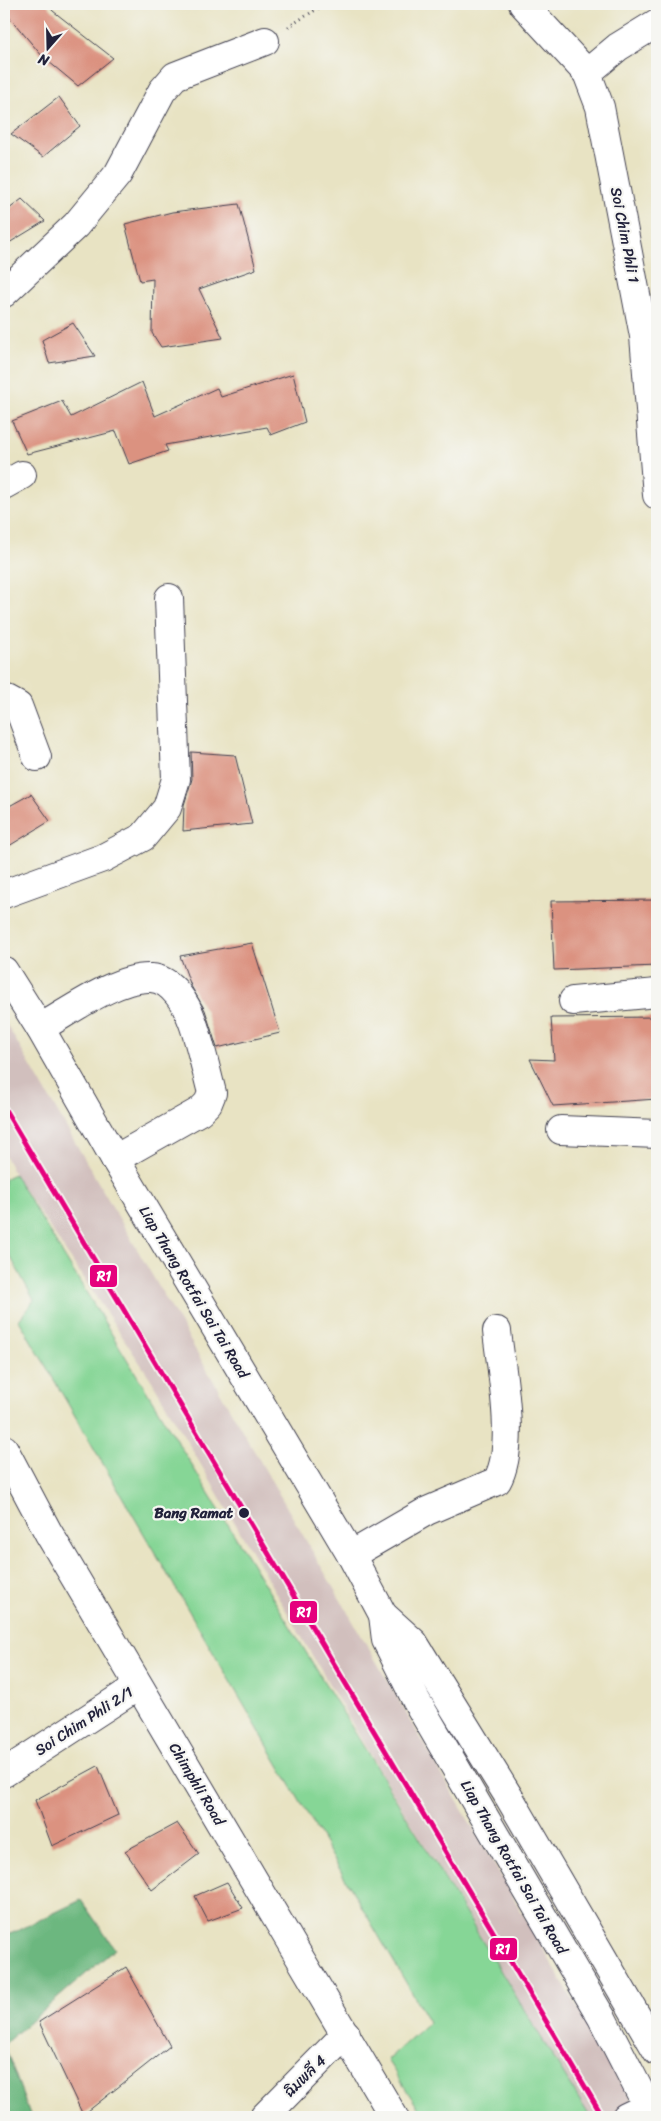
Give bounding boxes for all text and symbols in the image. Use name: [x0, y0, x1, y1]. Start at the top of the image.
north arrow: [22, 22, 72, 72]
text: N: [35, 46, 53, 73]
street label: Soi Chim Phli 1: [603, 185, 647, 285]
street label: Liap Thang Rotfai Sai Tai Road: [132, 1201, 257, 1384]
line badge: R1: [89, 1264, 118, 1288]
text: R1: [96, 1264, 111, 1289]
place label: Bang Ramat: [154, 1500, 233, 1526]
marker: Bang Ramat: [237, 1506, 251, 1520]
line badge: R1: [289, 1600, 318, 1624]
text: R1: [296, 1600, 311, 1625]
street label: Soi Chim Phli 2/1: [29, 1679, 139, 1763]
street label: Chimphli Road: [162, 1737, 233, 1831]
street label: Liap Thang Rotfai Sai Tai Road: [453, 1775, 575, 1960]
line badge: R1: [489, 1937, 518, 1961]
text: R1: [495, 1937, 510, 1962]
street label: ฉิมพลี 4: [278, 2049, 332, 2103]

